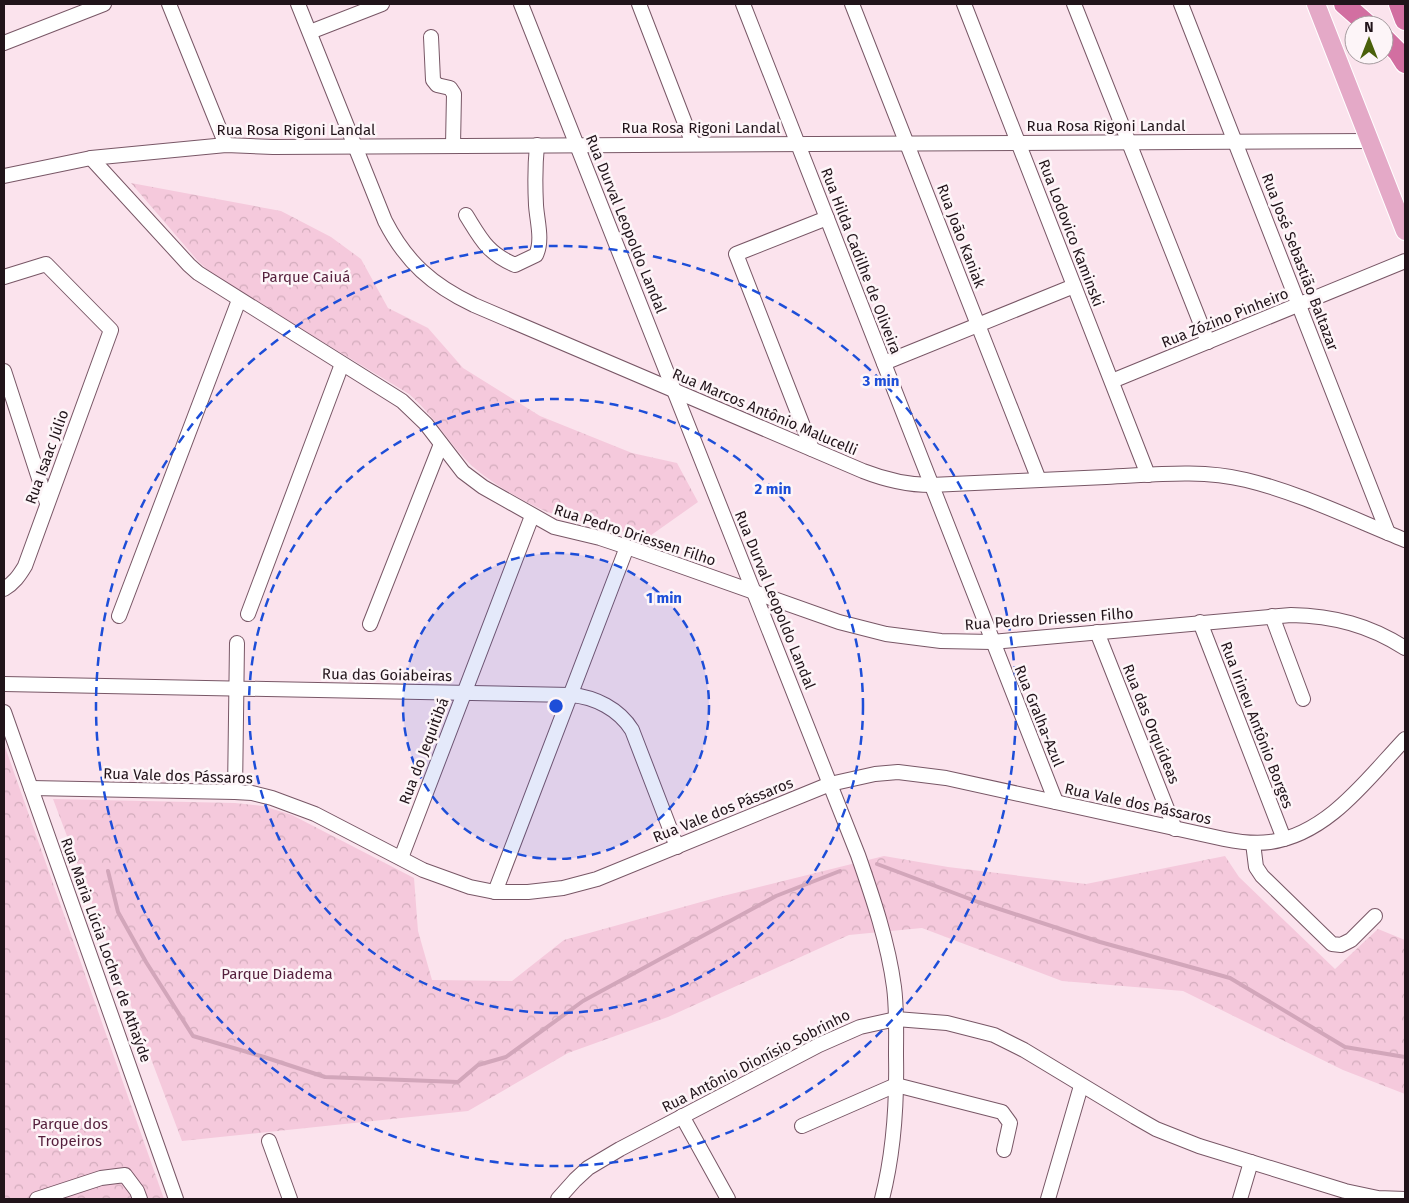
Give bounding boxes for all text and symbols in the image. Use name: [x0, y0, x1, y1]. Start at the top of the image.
north arrow: [1344, 15, 1394, 65]
text: N: [1364, 19, 1374, 36]
street label: Rua Rosa Rigoni Landal: [1027, 117, 1186, 135]
street label: Rua Rosa Rigoni Landal: [622, 119, 781, 137]
street label: Rua Rosa Rigoni Landal: [217, 121, 376, 139]
street label: Rua Durval Leopoldo Landal: [582, 132, 670, 316]
street label: Rua Lodovico Kaminski: [1035, 157, 1107, 309]
street label: Rua Hilda Cadilhe de Oliveira: [817, 165, 905, 357]
street label: Rua José Sebastião Baltazar: [1258, 171, 1342, 353]
street label: Rua João Kaniak: [933, 182, 989, 291]
park label: Parque Caiuá: [262, 268, 350, 286]
street label: Rua Zózino Pinheiro: [1159, 284, 1291, 352]
street label: Rua Marcos Antônio Malucelli: [670, 365, 860, 459]
text: 3 min: [862, 372, 899, 390]
street label: Rua Isaac Júlio: [22, 407, 72, 507]
text: 2 min: [755, 480, 791, 498]
street label: Rua Pedro Driessen Filho: [552, 500, 718, 570]
street label: Rua Durval Leopoldo Landal: [731, 508, 819, 692]
text: 1 min: [646, 589, 682, 607]
street label: Rua Pedro Driessen Filho: [964, 604, 1134, 634]
street label: Rua Irineu Antônio Borges: [1217, 639, 1297, 811]
street label: Rua das Orquídeas: [1119, 661, 1183, 787]
street label: Rua Gralha-Azul: [1010, 663, 1068, 770]
street label: Rua das Goiabeiras: [322, 665, 452, 685]
street label: Rua do Jequitibá: [395, 695, 453, 807]
centre of rings: [547, 697, 565, 715]
street label: Rua Vale dos Pássaros: [103, 764, 253, 788]
street label: Rua Vale dos Pássaros: [650, 774, 796, 846]
street label: Rua Vale dos Pássaros: [1063, 780, 1213, 828]
street label: Rua Maria Lúcia Locher de Athaýde: [57, 835, 155, 1065]
park label: Parque Diadema: [221, 965, 333, 983]
street label: Rua Antônio Dionísio Sobrinho: [659, 1006, 853, 1116]
park label: Parque dos Tropeiros: [32, 1115, 108, 1150]

